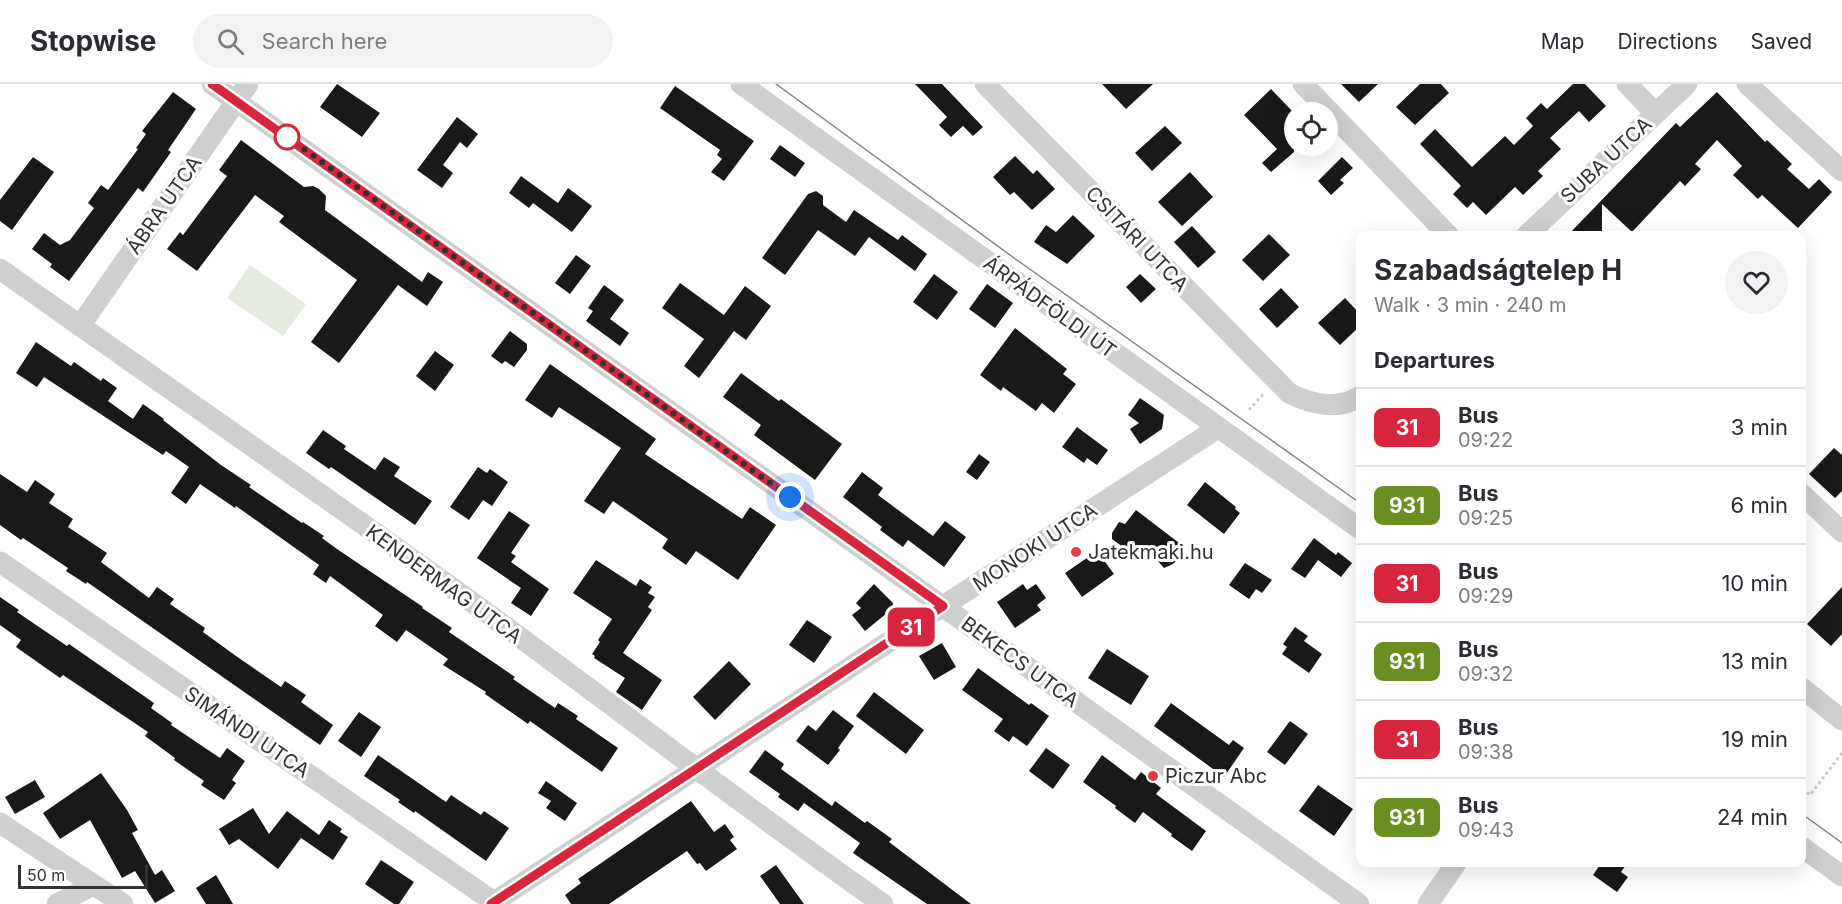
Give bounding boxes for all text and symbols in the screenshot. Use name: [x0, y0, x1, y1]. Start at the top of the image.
search box: [193, 14, 613, 68]
text: Stopwise: [30, 24, 157, 58]
icon: search: [214, 25, 247, 58]
text: Search here: [262, 28, 387, 54]
text: Map: [1541, 29, 1584, 54]
text: Directions: [1617, 29, 1718, 54]
text: Saved: [1751, 29, 1812, 54]
map controls: [1284, 102, 1338, 156]
button: locate: [1284, 102, 1338, 156]
street label: SUBA UTCA: [1556, 112, 1657, 208]
unlabelled marker: [274, 124, 300, 150]
street label: ÁBRA UTCA: [121, 151, 207, 259]
street label: CSITÁRI UTCA: [1081, 181, 1194, 297]
street label: ÁRPÁDFÖLDI ÚT: [979, 250, 1121, 363]
button: heart: [1725, 251, 1788, 314]
text: Szabadságtelep H: [1374, 253, 1622, 287]
text: Walk · 3 min · 240 m: [1374, 293, 1567, 317]
text: Departures: [1374, 347, 1495, 373]
text: Bus: [1458, 402, 1499, 428]
text: 3 min: [1731, 414, 1788, 440]
text: 31: [1396, 415, 1418, 440]
text: 09:22: [1458, 428, 1513, 452]
text: Bus: [1458, 480, 1499, 506]
your location: [775, 482, 805, 512]
text: 6 min: [1731, 492, 1788, 518]
text: 931: [1389, 493, 1425, 518]
street label: MONOKI UTCA: [968, 498, 1102, 596]
text: 09:25: [1458, 506, 1513, 530]
street label: KENDERMAG UTCA: [361, 519, 527, 649]
place label: Jatekmaki.hu: [1088, 540, 1214, 564]
marker: Jatekmaki.hu: [1069, 545, 1083, 559]
text: Bus: [1458, 558, 1499, 584]
text: 10 min: [1721, 570, 1788, 596]
text: 31: [1396, 571, 1418, 596]
text: 09:29: [1458, 584, 1513, 608]
line badge: 31: [884, 608, 938, 646]
street label: BEKECS UTCA: [957, 611, 1083, 713]
text: 31: [900, 615, 922, 640]
text: Bus: [1458, 636, 1499, 662]
text: 13 min: [1722, 648, 1788, 674]
text: 931: [1389, 649, 1425, 674]
text: 09:32: [1458, 662, 1513, 686]
street label: SIMÁNDI UTCA: [180, 680, 315, 783]
text: Bus: [1458, 714, 1499, 740]
text: 19 min: [1722, 726, 1788, 752]
text: 31: [1396, 727, 1418, 752]
text: 09:38: [1458, 740, 1514, 764]
place label: Piczur Abc: [1165, 764, 1267, 788]
marker: Piczur Abc: [1146, 769, 1160, 783]
text: Bus: [1458, 792, 1499, 818]
text: 24 min: [1717, 804, 1788, 830]
text: 931: [1389, 805, 1425, 830]
text: 09:43: [1458, 818, 1514, 842]
scale bar: [18, 862, 148, 890]
text: 50 m: [27, 865, 65, 885]

